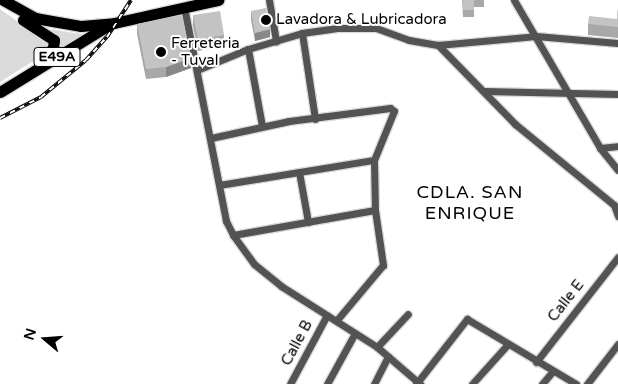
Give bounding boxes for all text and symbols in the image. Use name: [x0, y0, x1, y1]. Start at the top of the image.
place label: Lavadora & Lubricadora: [276, 11, 447, 29]
marker: Lavadora & Lubricadora: [260, 14, 272, 26]
place label: Ferreteria - Tuval: [171, 34, 240, 69]
road number: E49A: [33, 46, 81, 68]
marker: Ferreteria - Tuval: [155, 46, 167, 58]
district label: CDLA. SAN ENRIQUE: [415, 182, 525, 224]
street label: Calle E: [544, 276, 588, 326]
north arrow: [20, 314, 70, 364]
street label: Calle B: [278, 317, 316, 369]
text: N: [20, 326, 40, 342]

